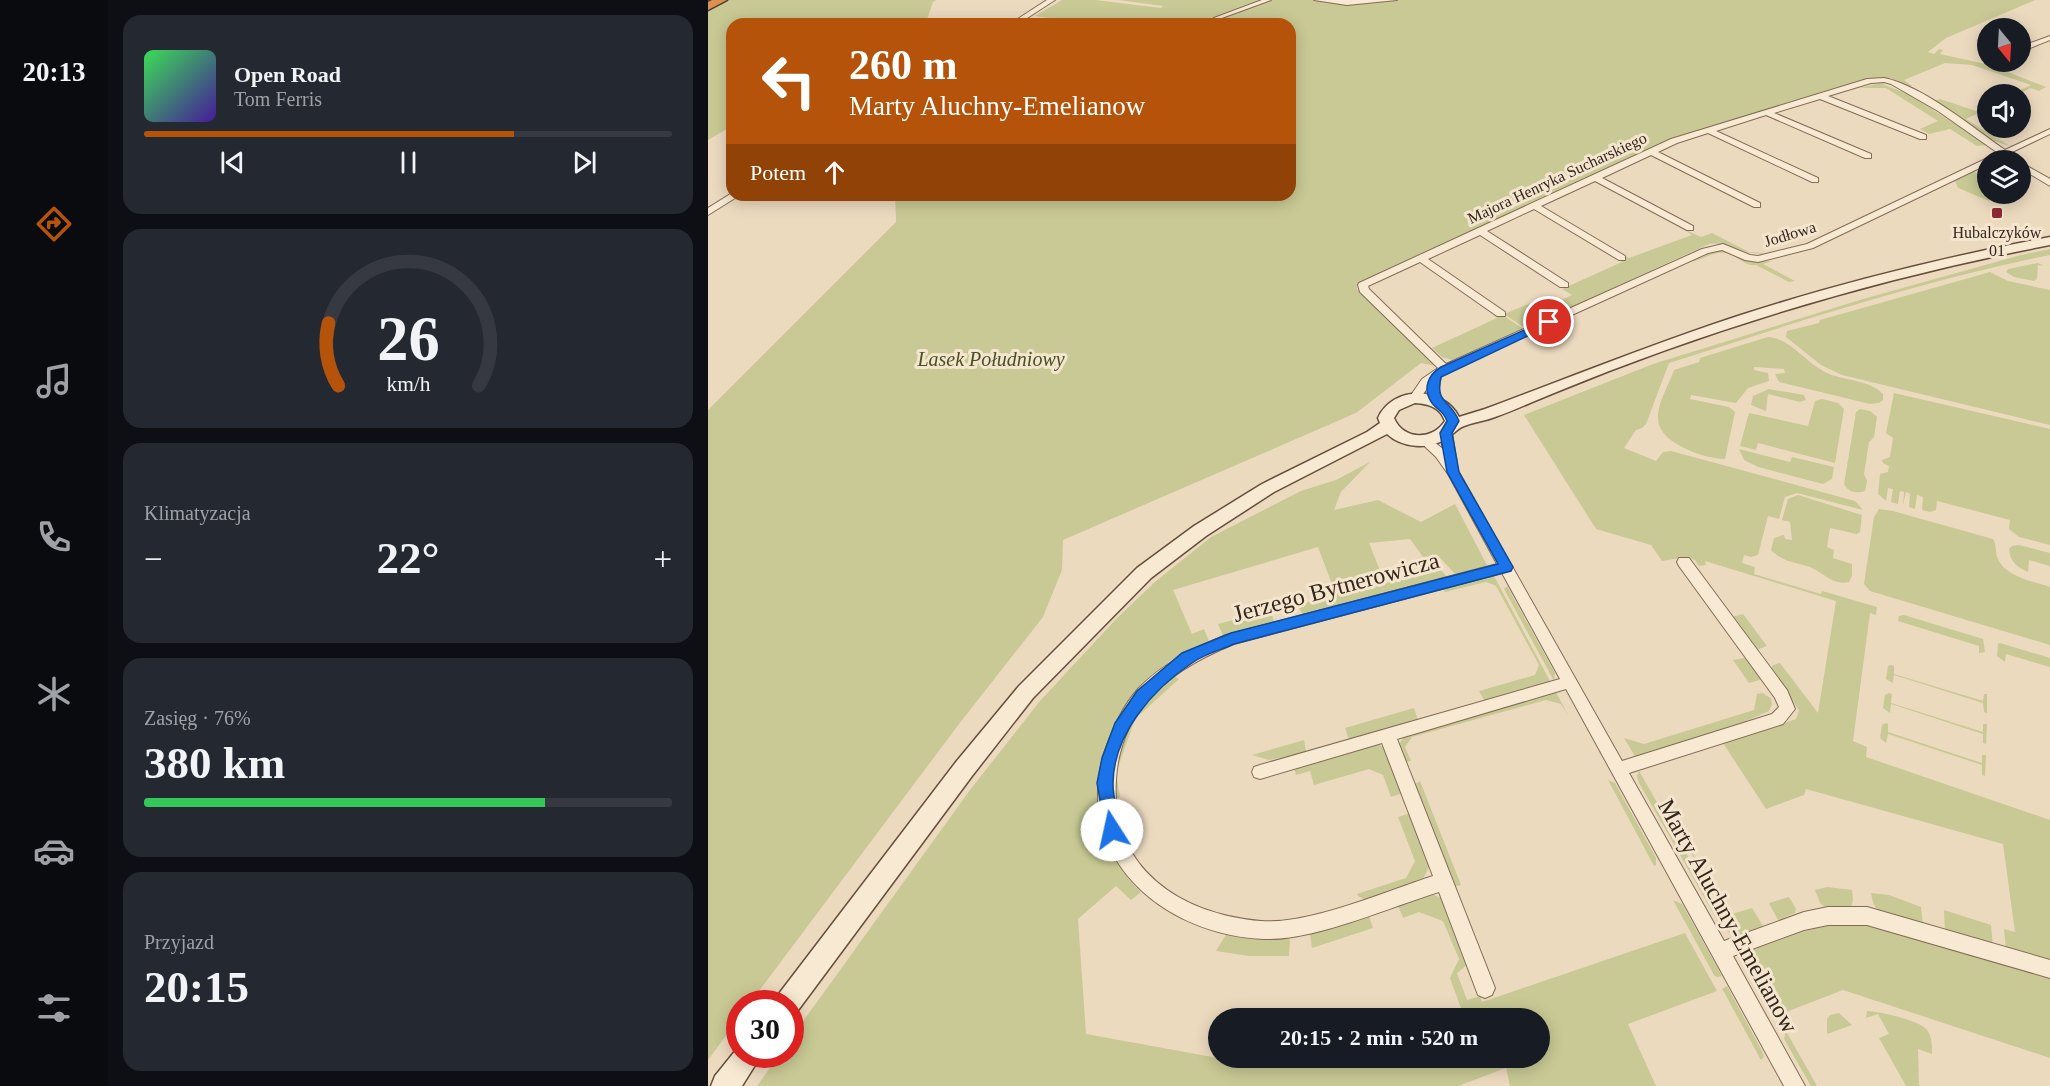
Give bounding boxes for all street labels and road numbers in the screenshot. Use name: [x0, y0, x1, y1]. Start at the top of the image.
street label: Majora Henryka Sucharskiego: [1465, 129, 1650, 228]
street label: Jodłowa: [1762, 218, 1818, 250]
street label: Jerzego Bytnerowicza: [1230, 547, 1442, 627]
street label: Marty Aluchny-Emelianow: [1653, 795, 1804, 1038]

